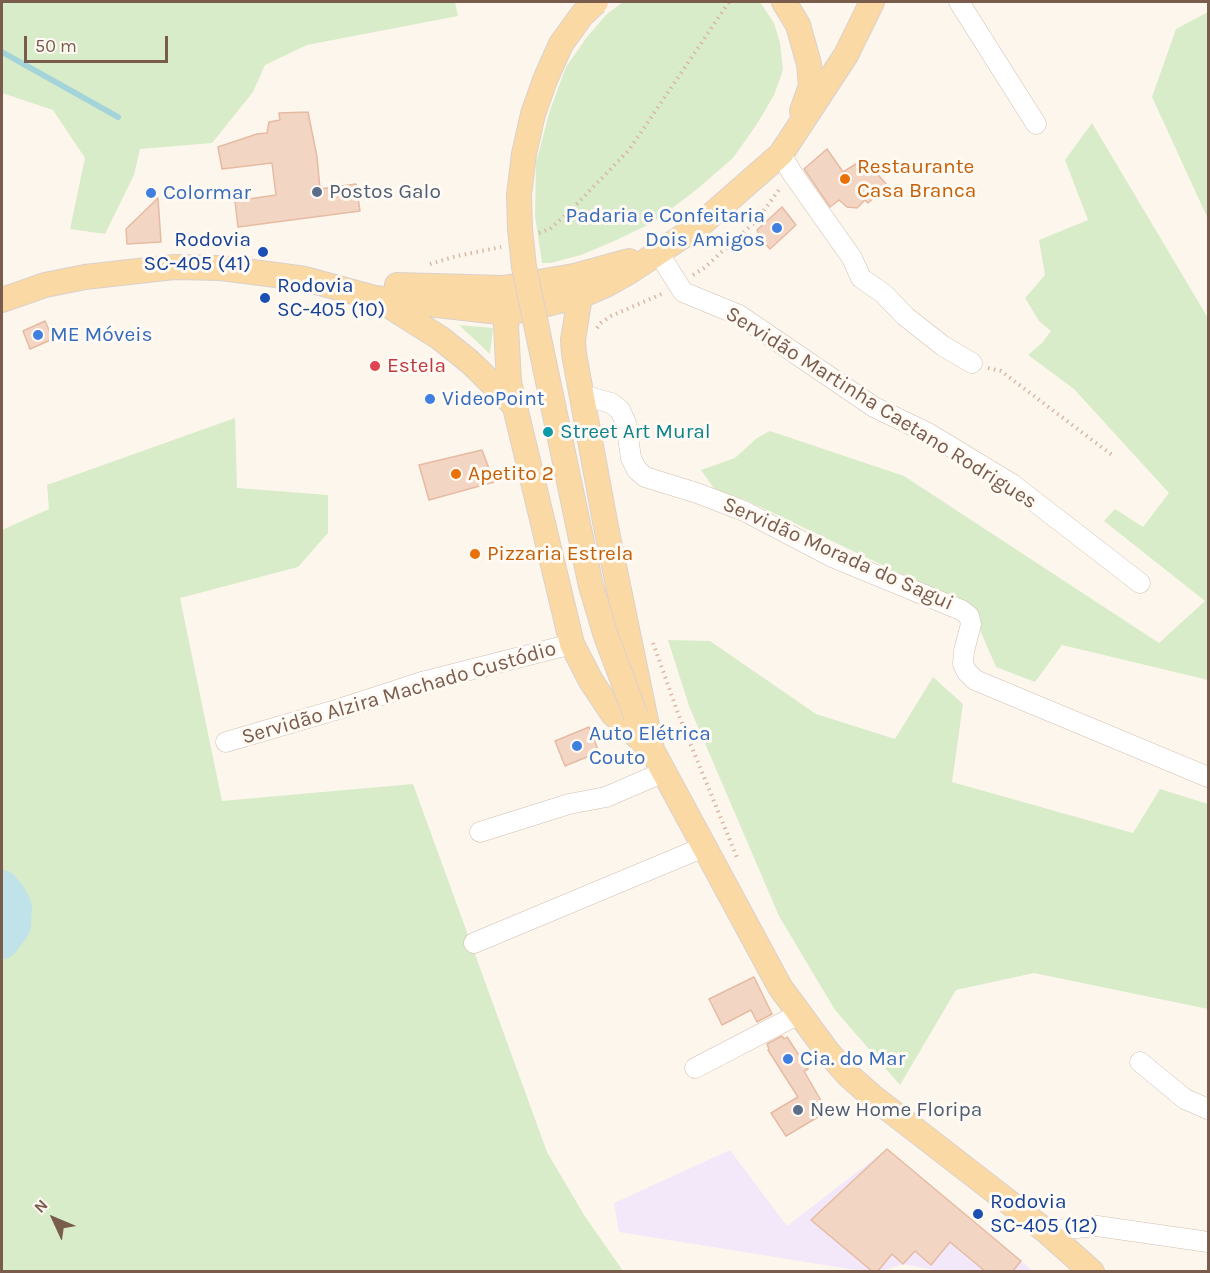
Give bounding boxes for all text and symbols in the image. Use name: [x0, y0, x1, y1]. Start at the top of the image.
scale bar: [27, 24, 171, 62]
text: 50 m: [35, 35, 77, 57]
place label: Restaurante Casa Branca: [857, 154, 976, 204]
marker: Restaurante Casa Branca: [838, 172, 852, 186]
place label: Postos Galo: [329, 179, 441, 205]
place label: Colormar: [163, 180, 251, 206]
marker: Postos Galo: [310, 185, 324, 199]
marker: Colormar: [144, 186, 158, 200]
place label: Padaria e Confeitaria Dois Amigos: [566, 203, 765, 253]
marker: Padaria e Confeitaria Dois Amigos: [770, 221, 784, 235]
place label: Rodovia SC-405 (41): [143, 227, 251, 277]
marker: Rodovia SC-405 (41): [256, 245, 270, 259]
place label: Rodovia SC-405 (10): [277, 273, 385, 323]
marker: Rodovia SC-405 (10): [258, 291, 272, 305]
street label: Servidão Martinha Caetano Rodrigues: [721, 301, 1041, 515]
place label: ME Móveis: [50, 322, 152, 348]
marker: ME Móveis: [31, 328, 45, 342]
place label: Estela: [387, 353, 446, 379]
marker: Estela: [368, 359, 382, 373]
place label: VideoPoint: [442, 386, 545, 412]
marker: VideoPoint: [423, 392, 437, 406]
place label: Street Art Mural: [560, 419, 711, 445]
marker: Street Art Mural: [541, 425, 555, 439]
place label: Apetito 2: [468, 461, 554, 487]
marker: Apetito 2: [449, 467, 463, 481]
street label: Servidão Morada do Sagui: [719, 492, 957, 616]
place label: Pizzaria Estrela: [487, 541, 633, 567]
marker: Pizzaria Estrela: [468, 547, 482, 561]
street label: Servidão Alzira Machado Custódio: [239, 636, 559, 750]
place label: Auto Elétrica Couto: [589, 721, 711, 771]
marker: Auto Elétrica Couto: [570, 739, 584, 753]
place label: Cia. do Mar: [800, 1046, 905, 1072]
marker: Cia. do Mar: [781, 1052, 795, 1066]
place label: New Home Floripa: [810, 1097, 982, 1123]
marker: New Home Floripa: [791, 1103, 805, 1117]
north arrow: [24, 1189, 84, 1249]
place label: Rodovia SC-405 (12): [990, 1189, 1098, 1239]
text: N: [30, 1195, 52, 1217]
marker: Rodovia SC-405 (12): [971, 1207, 985, 1221]

